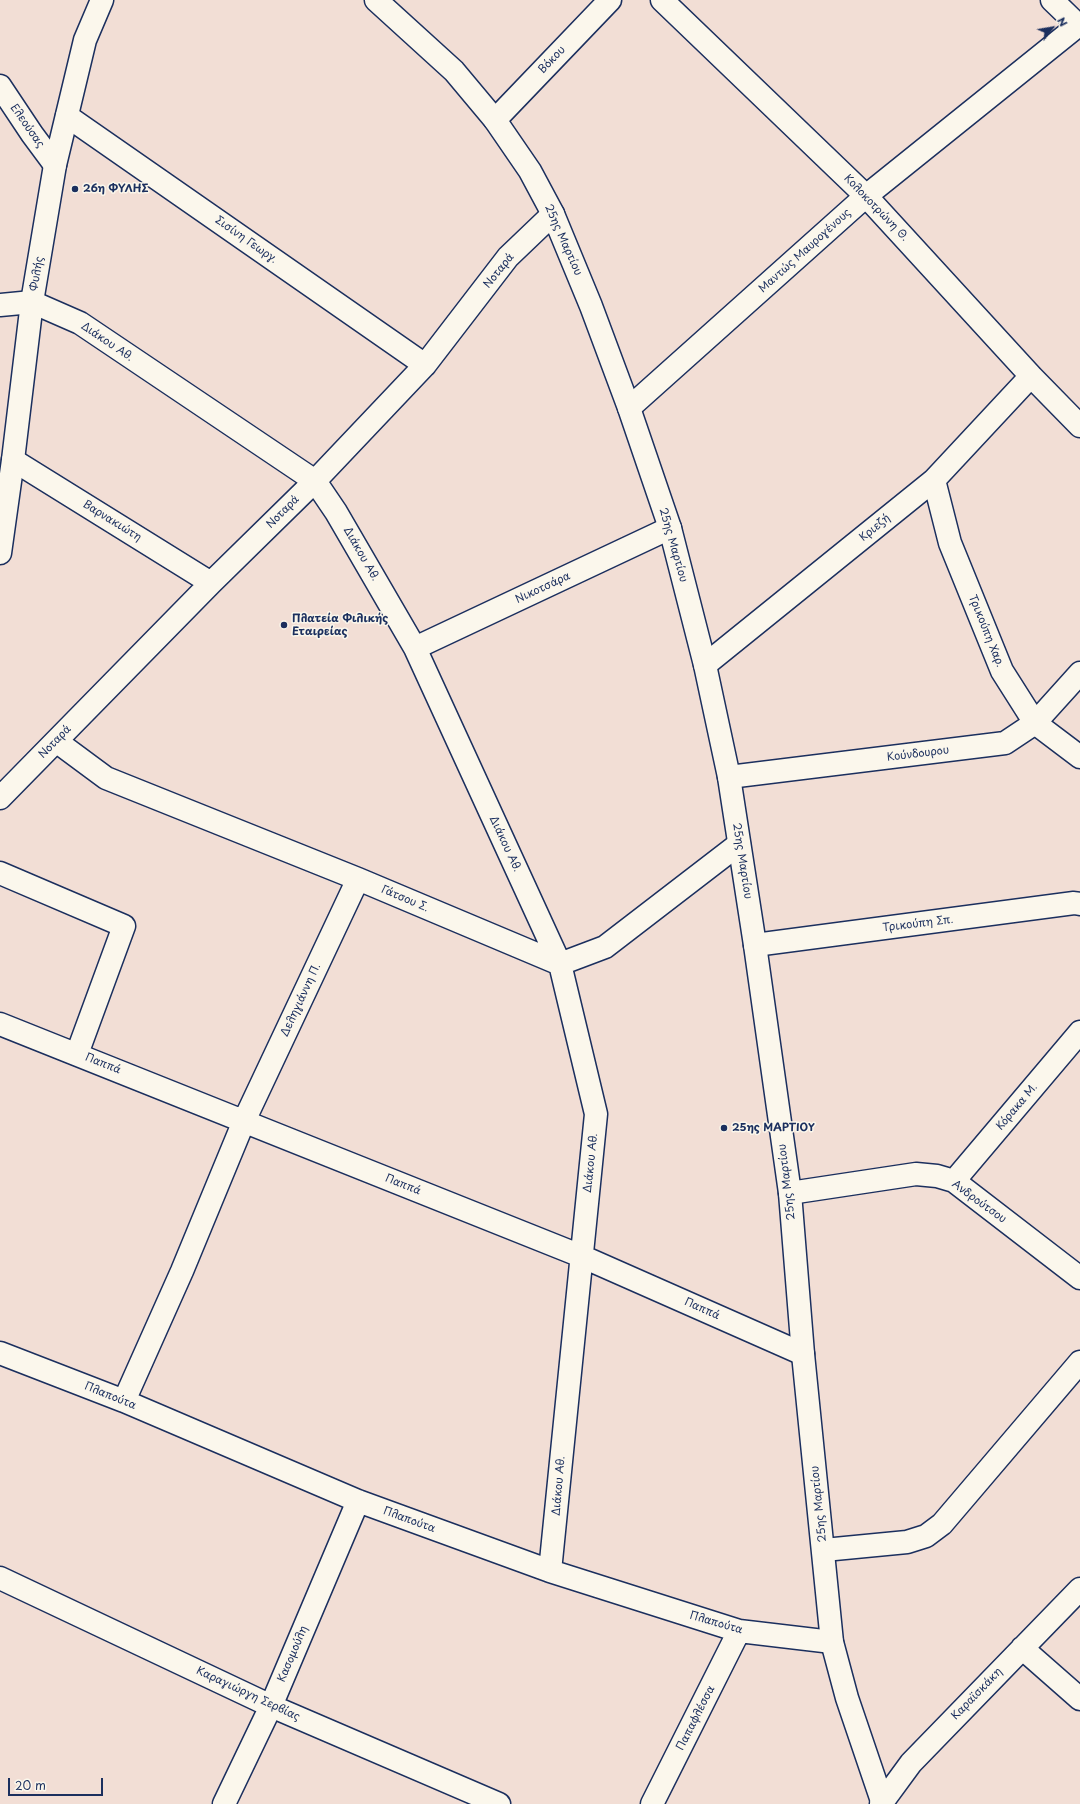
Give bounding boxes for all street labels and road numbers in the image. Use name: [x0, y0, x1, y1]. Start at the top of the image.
street label: Βόκου: [536, 44, 568, 76]
street label: Ελεούσας: [7, 102, 47, 150]
street label: Κολοκοτρώνη Θ.: [841, 172, 911, 244]
street label: 25ης Μαρτίου: [541, 202, 585, 278]
street label: Μαντώς Μαυρογένους: [756, 206, 854, 296]
street label: Σισίνη Γεωργ.: [212, 214, 280, 266]
street label: Νοταρά: [481, 251, 517, 291]
street label: Φυλής: [27, 256, 47, 292]
street label: Διάκου Αθ.: [78, 320, 136, 364]
street label: Νοταρά: [264, 493, 302, 531]
street label: Βαρνακιώτη: [80, 498, 144, 544]
street label: 25ης Μαρτίου: [656, 506, 690, 584]
street label: Κριεζή: [857, 512, 893, 544]
street label: Διάκου Αθ.: [340, 525, 382, 583]
street label: Νικοτσάρα: [513, 570, 573, 606]
street label: Τρικούπη Χαρ.: [965, 593, 1007, 669]
street label: Νοταρά: [36, 723, 74, 761]
street label: Κούνδουρου: [886, 744, 950, 764]
street label: Διάκου Αθ.: [486, 814, 524, 874]
street label: 25ης Μαρτίου: [729, 822, 755, 900]
street label: Γάτσου Σ.: [379, 883, 431, 915]
street label: Τρικούπη Σπ.: [882, 913, 954, 935]
street label: Δεληγιάννη Π.: [278, 961, 324, 1039]
street label: Παππά: [83, 1051, 123, 1077]
street label: Κόρακα Μ.: [994, 1081, 1040, 1133]
street label: Διάκου Αθ.: [581, 1133, 601, 1193]
street label: 25ης Μαρτίου: [776, 1143, 798, 1221]
street label: Παππά: [383, 1172, 423, 1198]
street label: Ανδρούτσου: [949, 1178, 1009, 1226]
street label: Παππά: [682, 1295, 722, 1323]
street label: Πλαπούτα: [82, 1380, 138, 1412]
street label: Διάκου Αθ.: [550, 1456, 568, 1516]
street label: 25ης Μαρτίου: [808, 1465, 830, 1543]
street label: Πλαπούτα: [381, 1504, 437, 1536]
street label: Πλαπούτα: [688, 1609, 744, 1637]
street label: Κασομούλη: [275, 1624, 311, 1684]
street label: Καραγιώργη Σερβίας: [194, 1664, 302, 1724]
street label: Καραϊσκάκη: [949, 1665, 1005, 1723]
street label: Παπαφλέσσα: [674, 1683, 718, 1753]

